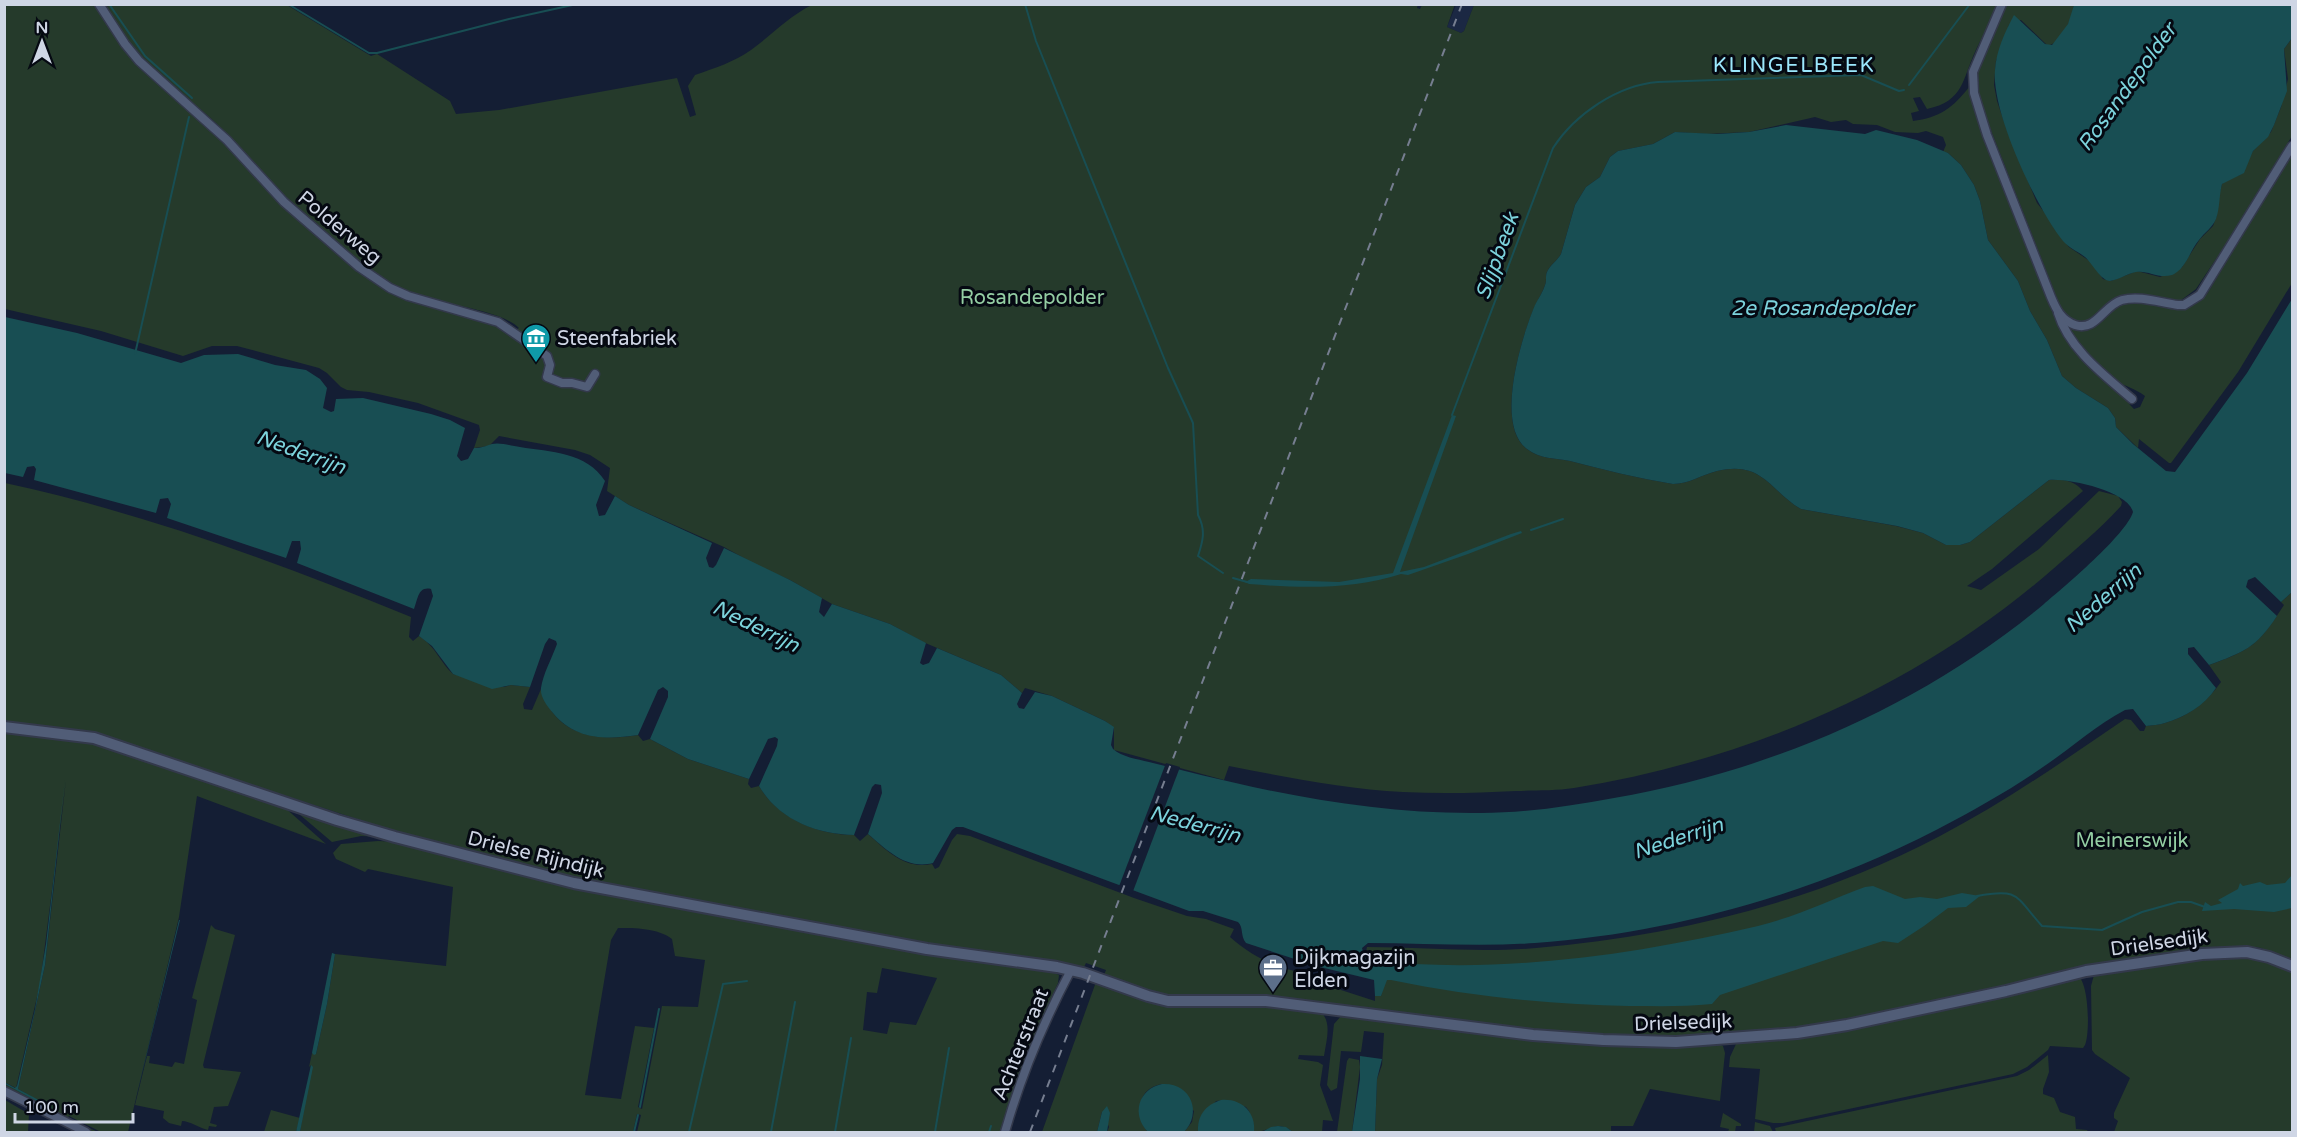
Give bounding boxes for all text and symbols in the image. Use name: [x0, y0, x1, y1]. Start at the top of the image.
north arrow: [12, 12, 72, 72]
water label: Rosandepolder: [2073, 16, 2184, 156]
text: N: [36, 18, 48, 38]
district label: KLINGELBEEK: [1713, 53, 1875, 78]
street label: Polderweg: [293, 186, 386, 270]
water label: Slijpbeek: [1470, 208, 1525, 303]
park label: Rosandepolder: [960, 286, 1105, 310]
water label: 2e Rosandepolder: [1731, 296, 1916, 321]
museum icon: Steenfabriek: [520, 322, 552, 364]
place label: Steenfabriek: [557, 327, 677, 351]
water label: Nederrijn: [253, 425, 350, 481]
water label: Nederrijn: [2060, 558, 2148, 638]
water label: Nederrijn: [708, 595, 804, 659]
water label: Nederrijn: [1147, 800, 1244, 849]
water label: Nederrijn: [1630, 812, 1727, 865]
street label: Drielse Rijndijk: [465, 826, 607, 884]
park label: Meinerswijk: [2076, 829, 2189, 853]
street label: Drielsedijk: [2109, 924, 2210, 962]
place label: Dijkmagazijn Elden: [1294, 946, 1415, 993]
office icon: Dijkmagazijn Elden: [1257, 952, 1289, 994]
street label: Achterstraat: [988, 985, 1054, 1104]
street label: Drielsedijk: [1634, 1009, 1733, 1037]
scale bar: [15, 1086, 134, 1124]
text: 100 m: [24, 1096, 79, 1118]

